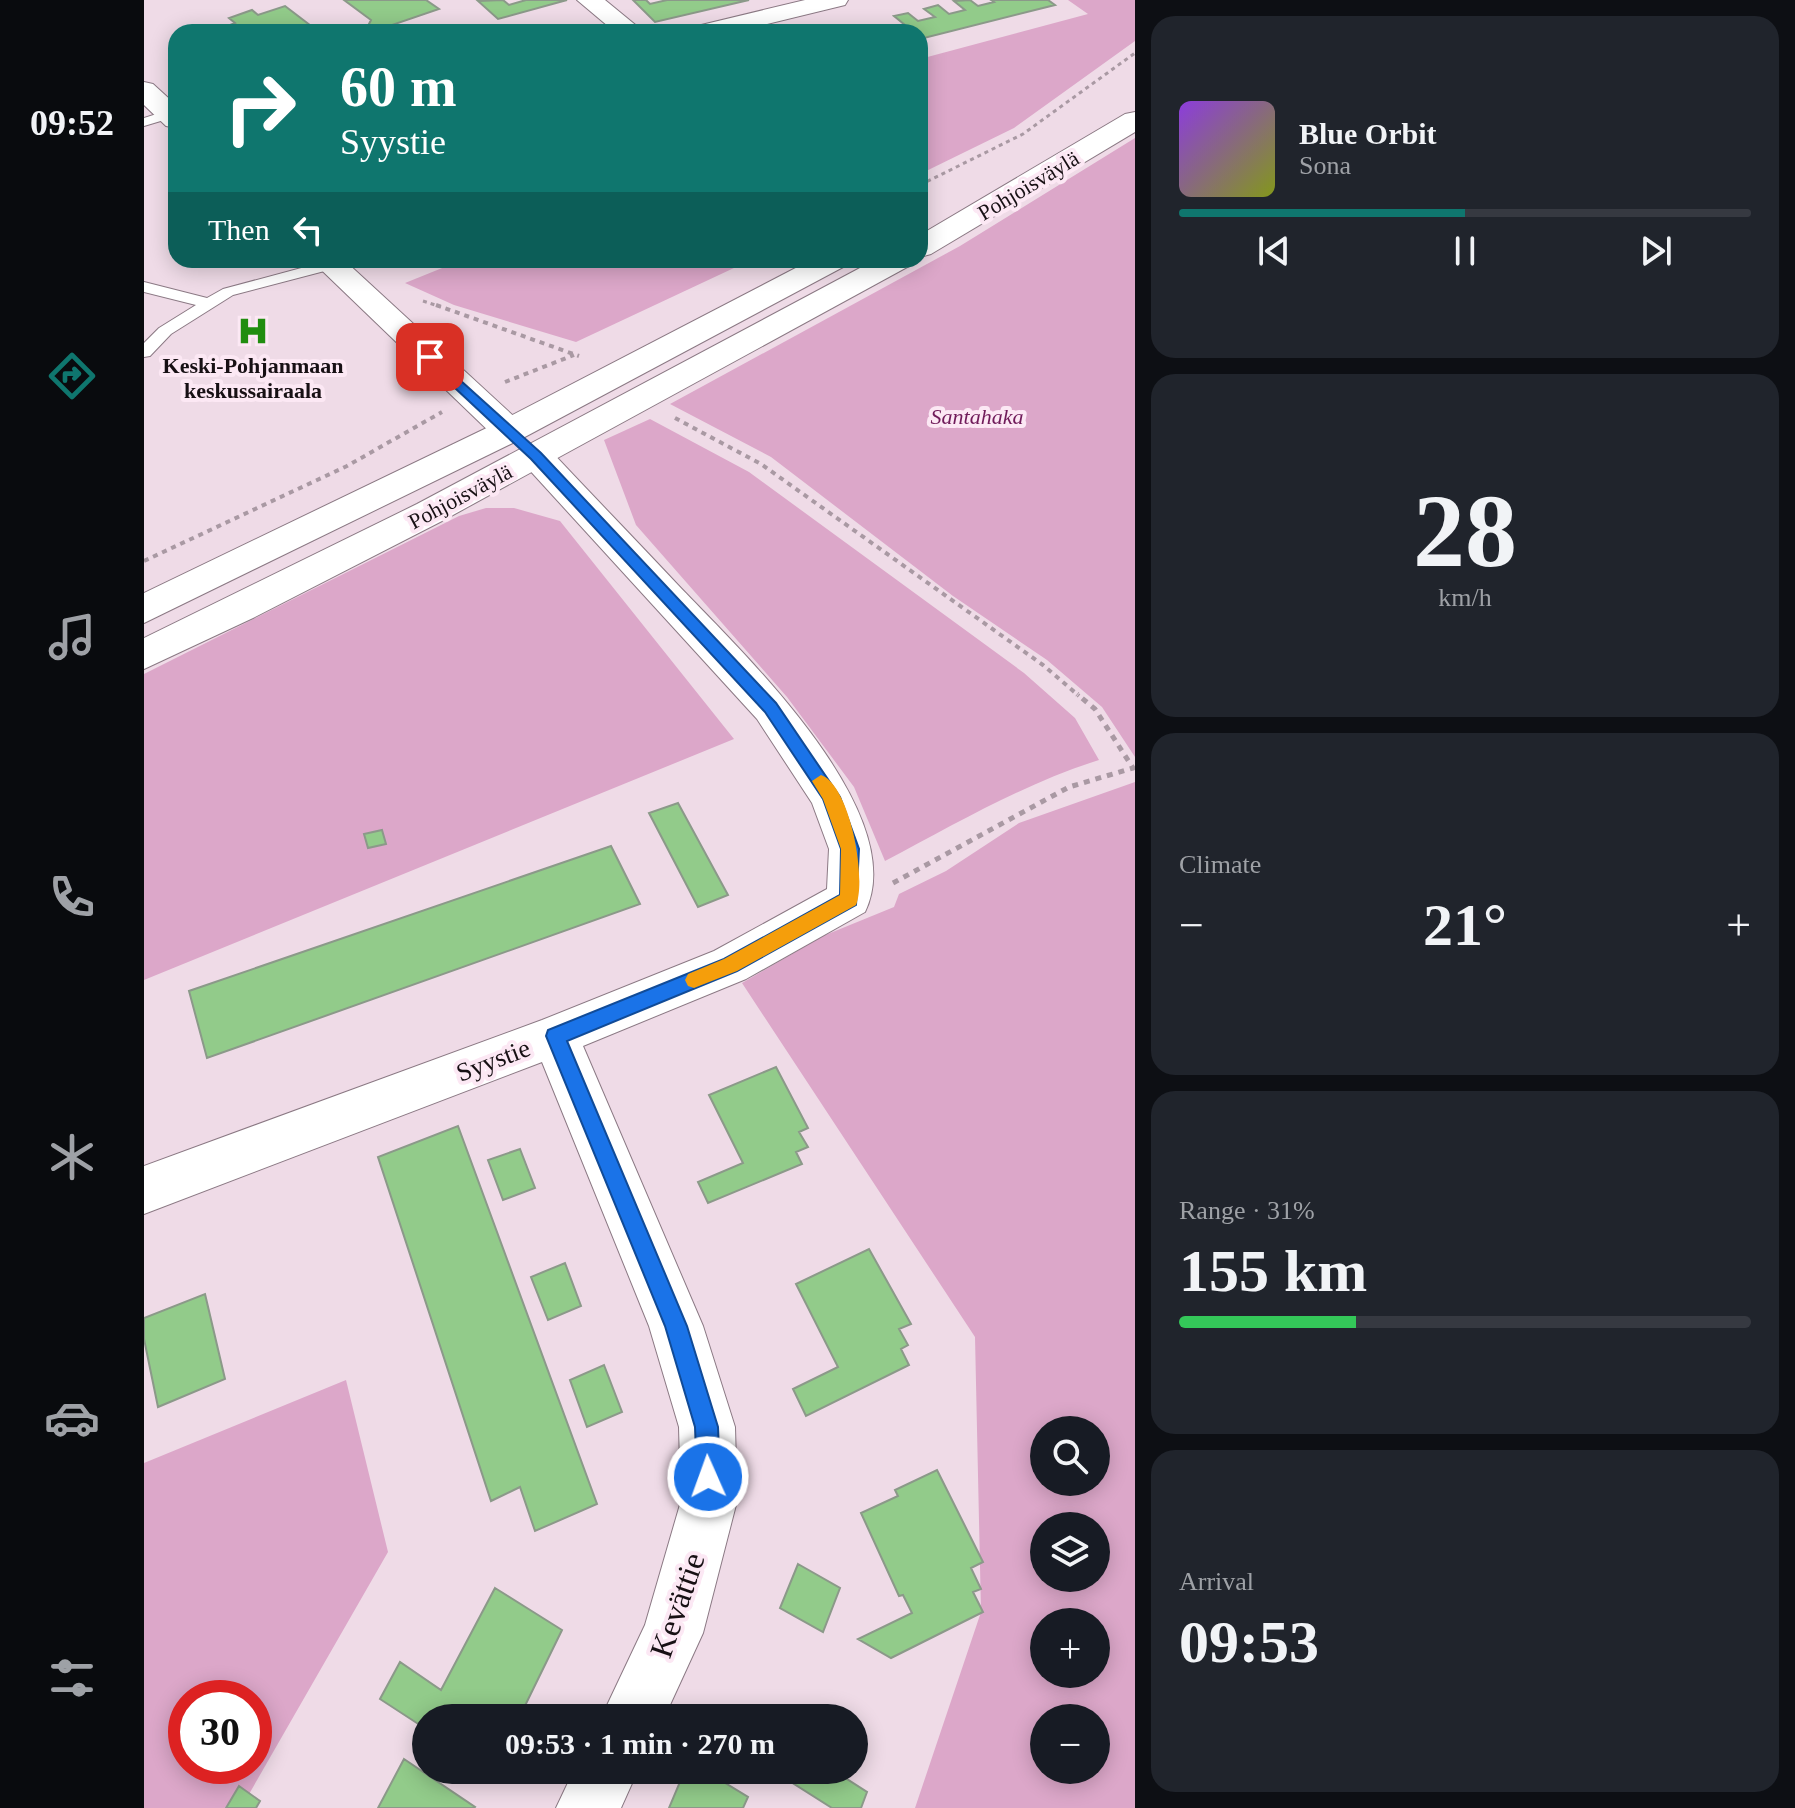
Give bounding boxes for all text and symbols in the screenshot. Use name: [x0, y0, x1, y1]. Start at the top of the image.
icon: right: [208, 56, 312, 160]
text: 60 m: [340, 56, 457, 118]
text: 09:52: [30, 103, 114, 143]
text: Blue Orbit: [1299, 117, 1437, 150]
text: Syystie: [340, 122, 446, 162]
street label: Pohjoisväylä: [973, 145, 1084, 225]
text: Sona: [1299, 151, 1351, 180]
icon: left: [286, 208, 330, 252]
text: Then: [208, 213, 270, 246]
icon: previous: [1252, 229, 1296, 273]
icon: pause: [1443, 229, 1487, 273]
icon: next: [1634, 229, 1678, 273]
hospital icon: Keski-Pohjanmaan keskussairaala: [236, 314, 270, 348]
pin: [396, 323, 464, 391]
icon: arrive: [408, 335, 452, 379]
icon: directions: [44, 348, 100, 404]
place label: Keski-Pohjanmaan keskussairaala: [163, 353, 343, 403]
park label: Santahaka: [931, 404, 1023, 429]
street label: Pohjoisväylä: [404, 459, 516, 534]
text: 28: [1413, 473, 1517, 588]
text: km/h: [1438, 583, 1492, 612]
icon: music: [44, 609, 100, 665]
text: Climate: [1179, 850, 1261, 879]
icon: phone: [44, 869, 100, 925]
text: 21°: [1423, 892, 1507, 958]
text: −: [1179, 901, 1204, 950]
text: +: [1726, 901, 1751, 950]
street label: Syystie: [452, 1033, 534, 1088]
icon: climate: [44, 1129, 100, 1185]
text: Range · 31%: [1179, 1196, 1315, 1225]
text: 155 km: [1179, 1238, 1367, 1304]
icon: car: [44, 1390, 100, 1446]
map controls: [1030, 1416, 1110, 1784]
button: search: [1030, 1416, 1110, 1496]
position arrow: [666, 1435, 750, 1519]
button: layers: [1030, 1512, 1110, 1592]
street label: Kevättie: [642, 1548, 712, 1662]
text: Arrival: [1179, 1567, 1254, 1596]
button: +: [1030, 1608, 1110, 1688]
text: 09:53: [1179, 1609, 1319, 1675]
icon: filters: [44, 1650, 100, 1706]
speed limit sign: 30: [168, 1680, 272, 1784]
button: −: [1030, 1704, 1110, 1784]
text: 09:53 · 1 min · 270 m: [505, 1727, 775, 1760]

